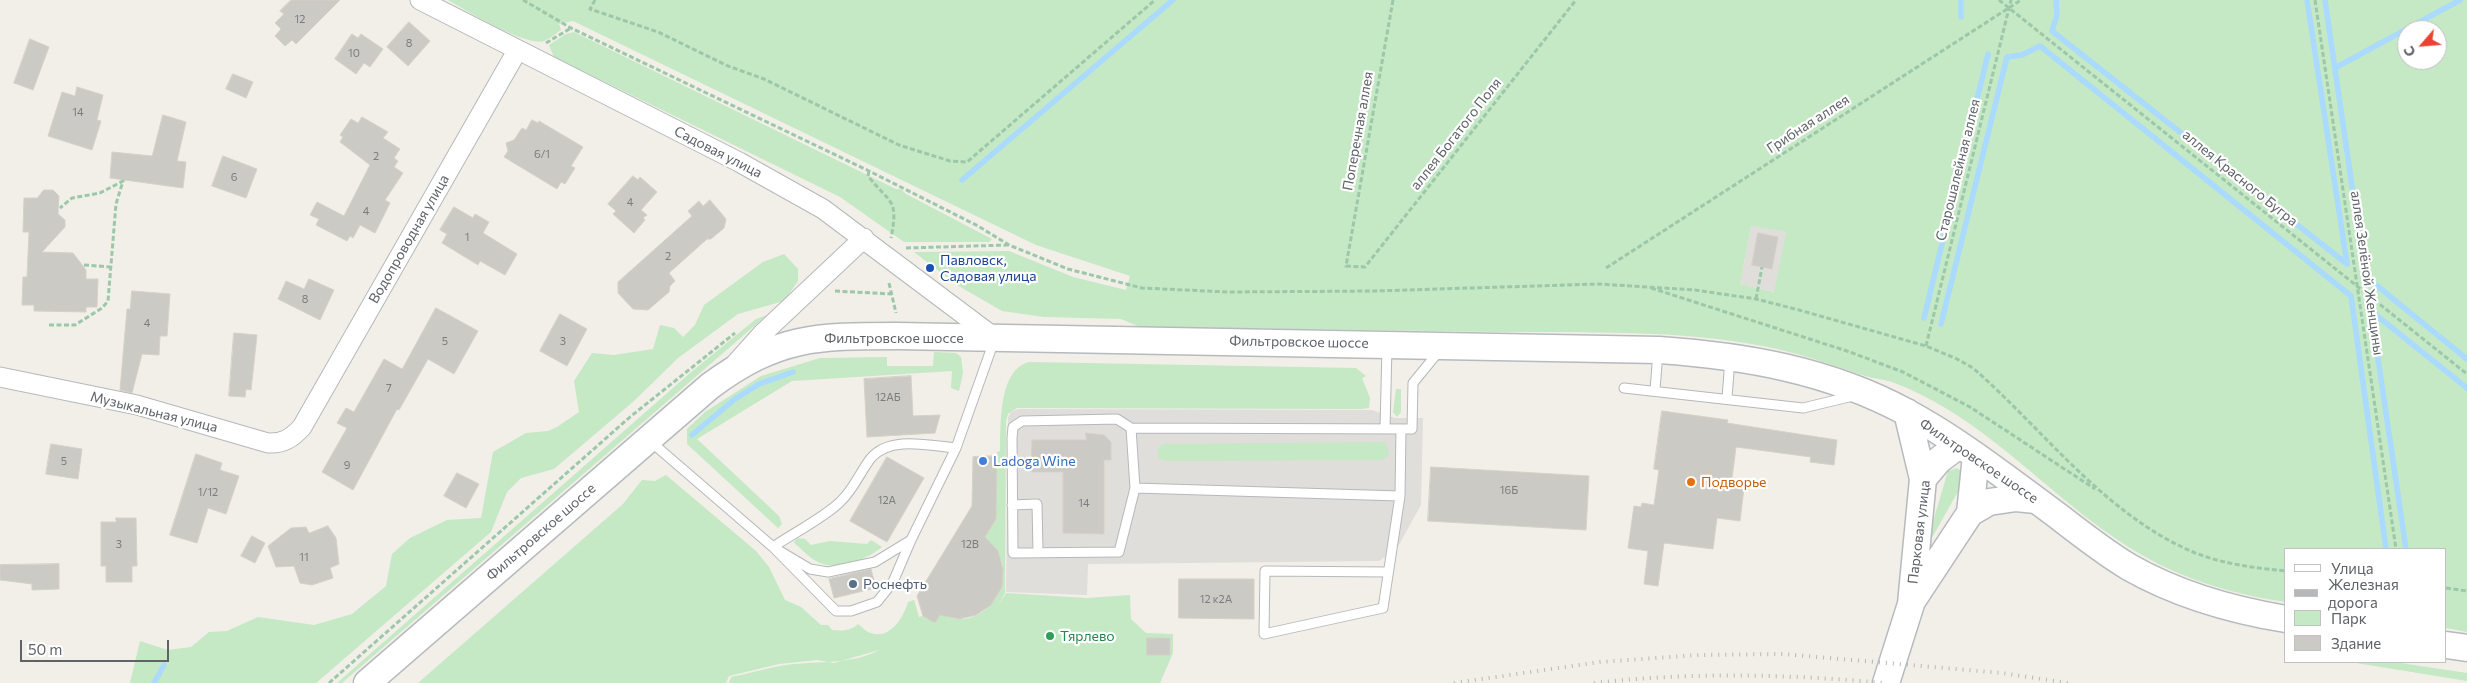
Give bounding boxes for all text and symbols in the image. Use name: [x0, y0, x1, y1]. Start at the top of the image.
house number: 12: [295, 12, 305, 26]
north arrow: [2397, 20, 2447, 70]
house number: 8: [406, 36, 412, 50]
text: С: [2399, 43, 2419, 60]
house number: 10: [348, 46, 360, 60]
street label: Поперечная аллея: [1339, 70, 1377, 192]
street label: аллея Богатого Поля: [1407, 75, 1505, 193]
street label: Грибная аллея: [1764, 91, 1852, 157]
street label: Старошалейная аллея: [1932, 97, 1984, 243]
house number: 14: [72, 105, 84, 119]
street label: Садовая улица: [671, 123, 765, 181]
street label: аллея Красного Бугра: [2179, 126, 2301, 230]
house number: 6/1: [534, 147, 550, 161]
house number: 2: [373, 149, 379, 163]
house number: 6: [231, 170, 237, 184]
street label: Водопроводная улица: [365, 172, 453, 306]
street label: аллея Зелёной Женщины: [2347, 190, 2387, 356]
house number: 4: [627, 195, 633, 209]
house number: 4: [363, 204, 369, 218]
house number: 1: [465, 230, 469, 244]
house number: 2: [665, 249, 671, 263]
place label: Павловск, Садовая улица: [940, 252, 1036, 284]
marker: Павловск, Садовая улица: [924, 262, 936, 274]
house number: 8: [302, 292, 308, 306]
house number: 4: [144, 316, 150, 330]
street label: Фильтровское шоссе: [824, 330, 964, 346]
street label: Фильтровское шоссе: [1229, 332, 1369, 352]
house number: 5: [442, 334, 448, 348]
house number: 3: [560, 334, 566, 348]
house number: 7: [386, 381, 392, 395]
street label: Музыкальная улица: [89, 388, 219, 436]
house number: 12АБ: [875, 390, 901, 404]
street label: Фильтровское шоссе: [1917, 415, 2041, 507]
place label: Ladoga Wine: [993, 453, 1076, 469]
house number: 5: [61, 454, 67, 468]
marker: Ladoga Wine: [977, 455, 989, 467]
house number: 9: [344, 458, 350, 472]
place label: Подворье: [1701, 474, 1766, 490]
marker: Подворье: [1685, 476, 1697, 488]
street label: Парковая улица: [1904, 479, 1934, 585]
street label: Фильтровское шоссе: [483, 480, 599, 584]
house number: 16Б: [1500, 483, 1518, 497]
house number: 1/12: [198, 485, 218, 499]
house number: 12А: [878, 493, 896, 507]
house number: 14: [1078, 496, 1090, 510]
house number: 3: [116, 537, 122, 551]
house number: 12В: [961, 537, 979, 551]
legend: [2284, 548, 2447, 663]
house number: 11: [299, 550, 309, 564]
text: Улица: [2331, 559, 2373, 577]
text: Железная дорога: [2328, 575, 2399, 611]
place label: Роснефть: [863, 576, 927, 592]
marker: Роснефть: [847, 578, 859, 590]
house number: 12 к2А: [1200, 592, 1232, 606]
text: Парк: [2331, 609, 2367, 627]
place label: Тярлево: [1060, 628, 1115, 644]
scale bar: [22, 630, 171, 662]
marker: Тярлево: [1044, 630, 1056, 642]
text: Здание: [2331, 634, 2381, 652]
text: 50 m: [28, 640, 62, 658]

